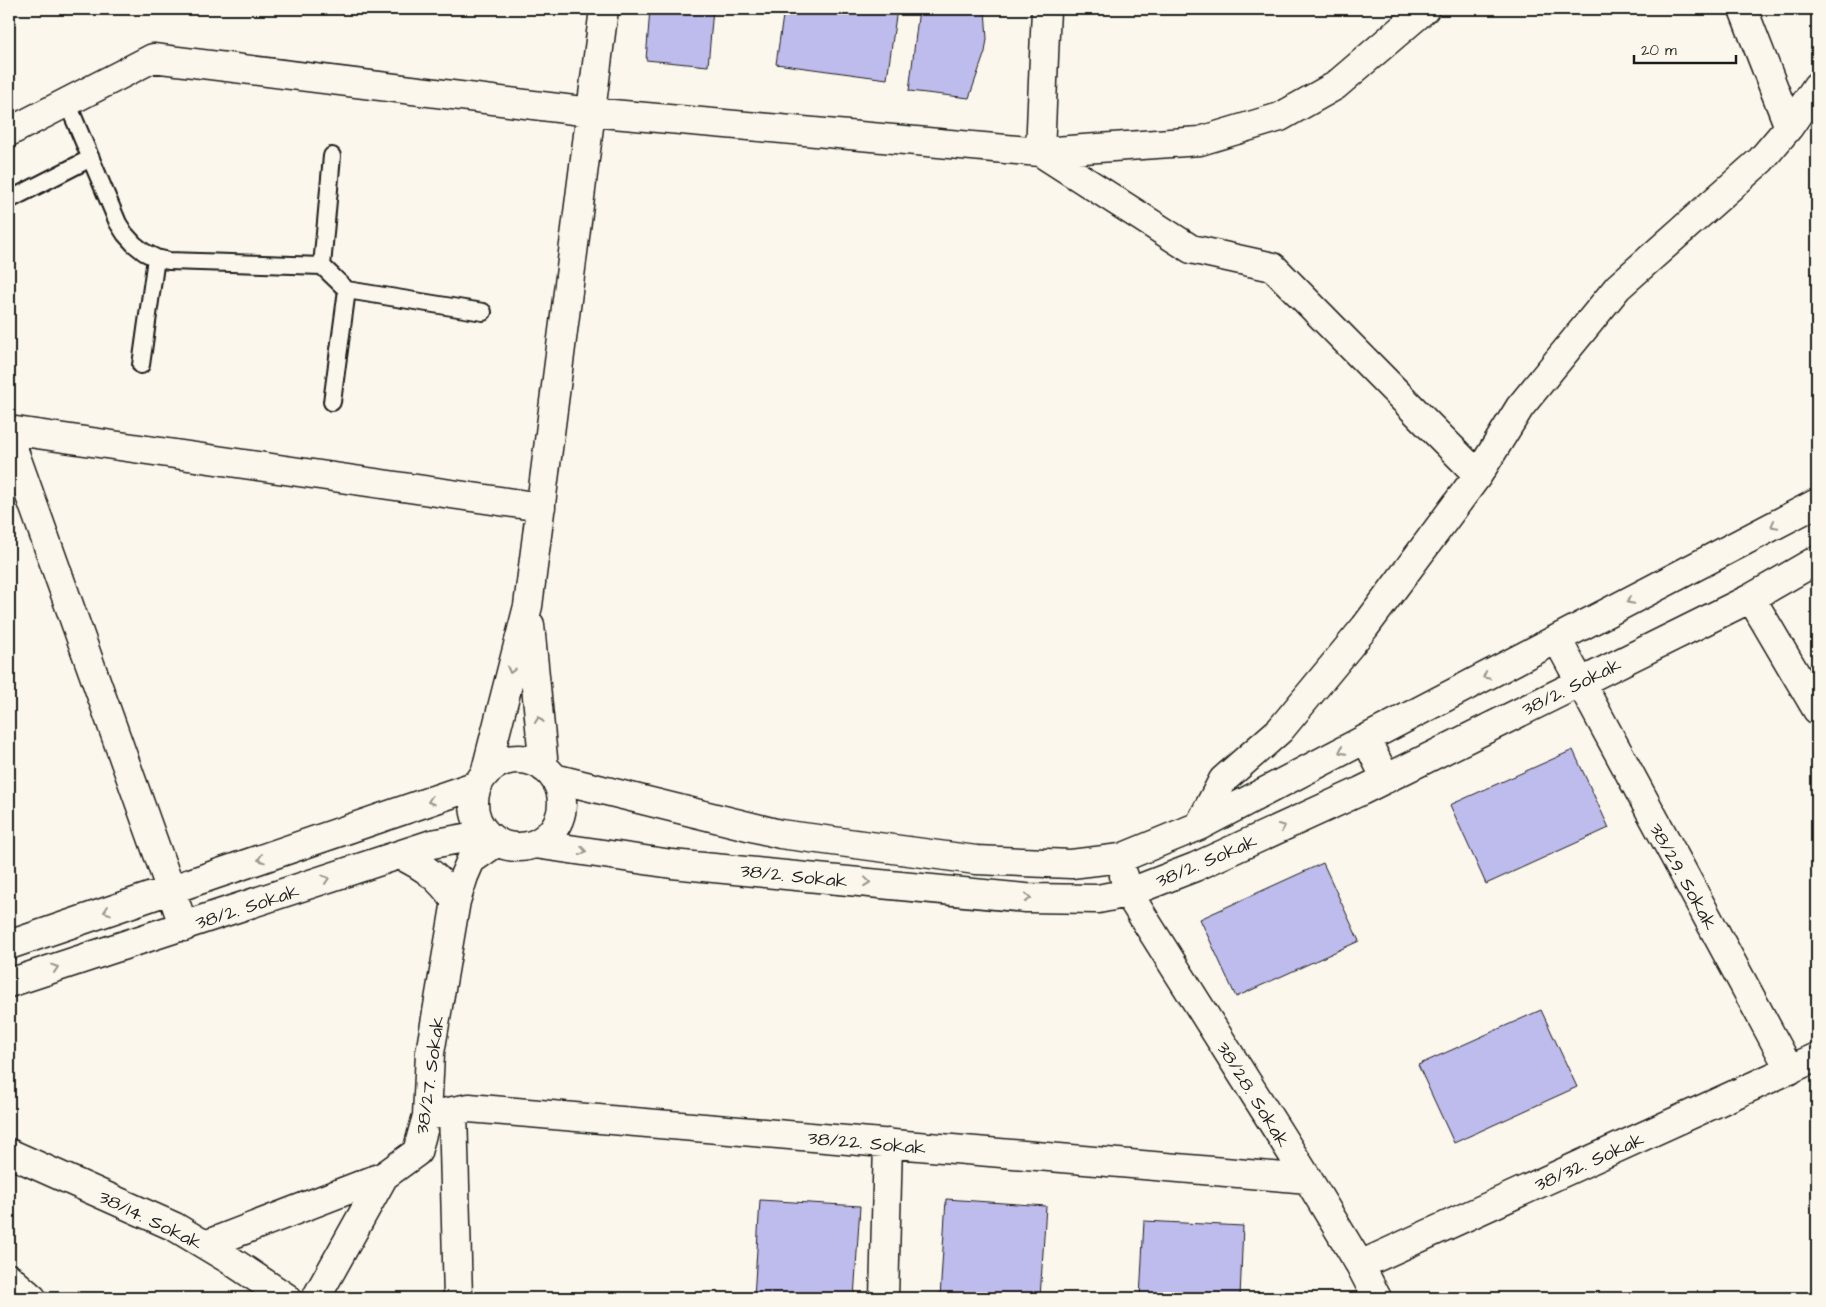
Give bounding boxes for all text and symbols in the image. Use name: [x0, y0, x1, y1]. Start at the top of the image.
scale bar: [1634, 32, 1736, 64]
text: 20 m: [1641, 40, 1677, 61]
one-way arrow: [1770, 519, 1779, 529]
one-way arrow: [1626, 595, 1635, 605]
street label: 38/2. Sokak: [1517, 651, 1626, 723]
one-way arrow: [506, 666, 517, 675]
one-way arrow: [1482, 670, 1491, 680]
one-way arrow: [534, 715, 545, 723]
one-way arrow: [1338, 745, 1347, 755]
one-way arrow: [427, 795, 436, 805]
street label: 38/29. Sokak: [1642, 818, 1723, 935]
one-way arrow: [1277, 823, 1286, 834]
street label: 38/2. Sokak: [1152, 828, 1262, 895]
one-way arrow: [580, 845, 588, 856]
one-way arrow: [257, 853, 265, 863]
street label: 38/2. Sokak: [739, 857, 849, 896]
one-way arrow: [321, 875, 330, 885]
one-way arrow: [863, 876, 871, 887]
street label: 38/2. Sokak: [192, 878, 303, 937]
one-way arrow: [1025, 892, 1033, 903]
one-way arrow: [103, 905, 112, 915]
one-way arrow: [50, 964, 59, 974]
street label: 38/27. Sokak: [409, 1014, 452, 1136]
street label: 38/28. Sokak: [1209, 1037, 1296, 1153]
street label: 38/22. Sokak: [807, 1125, 927, 1162]
street label: 38/32. Sokak: [1531, 1126, 1649, 1199]
street label: 38/14. Sokak: [94, 1184, 207, 1257]

